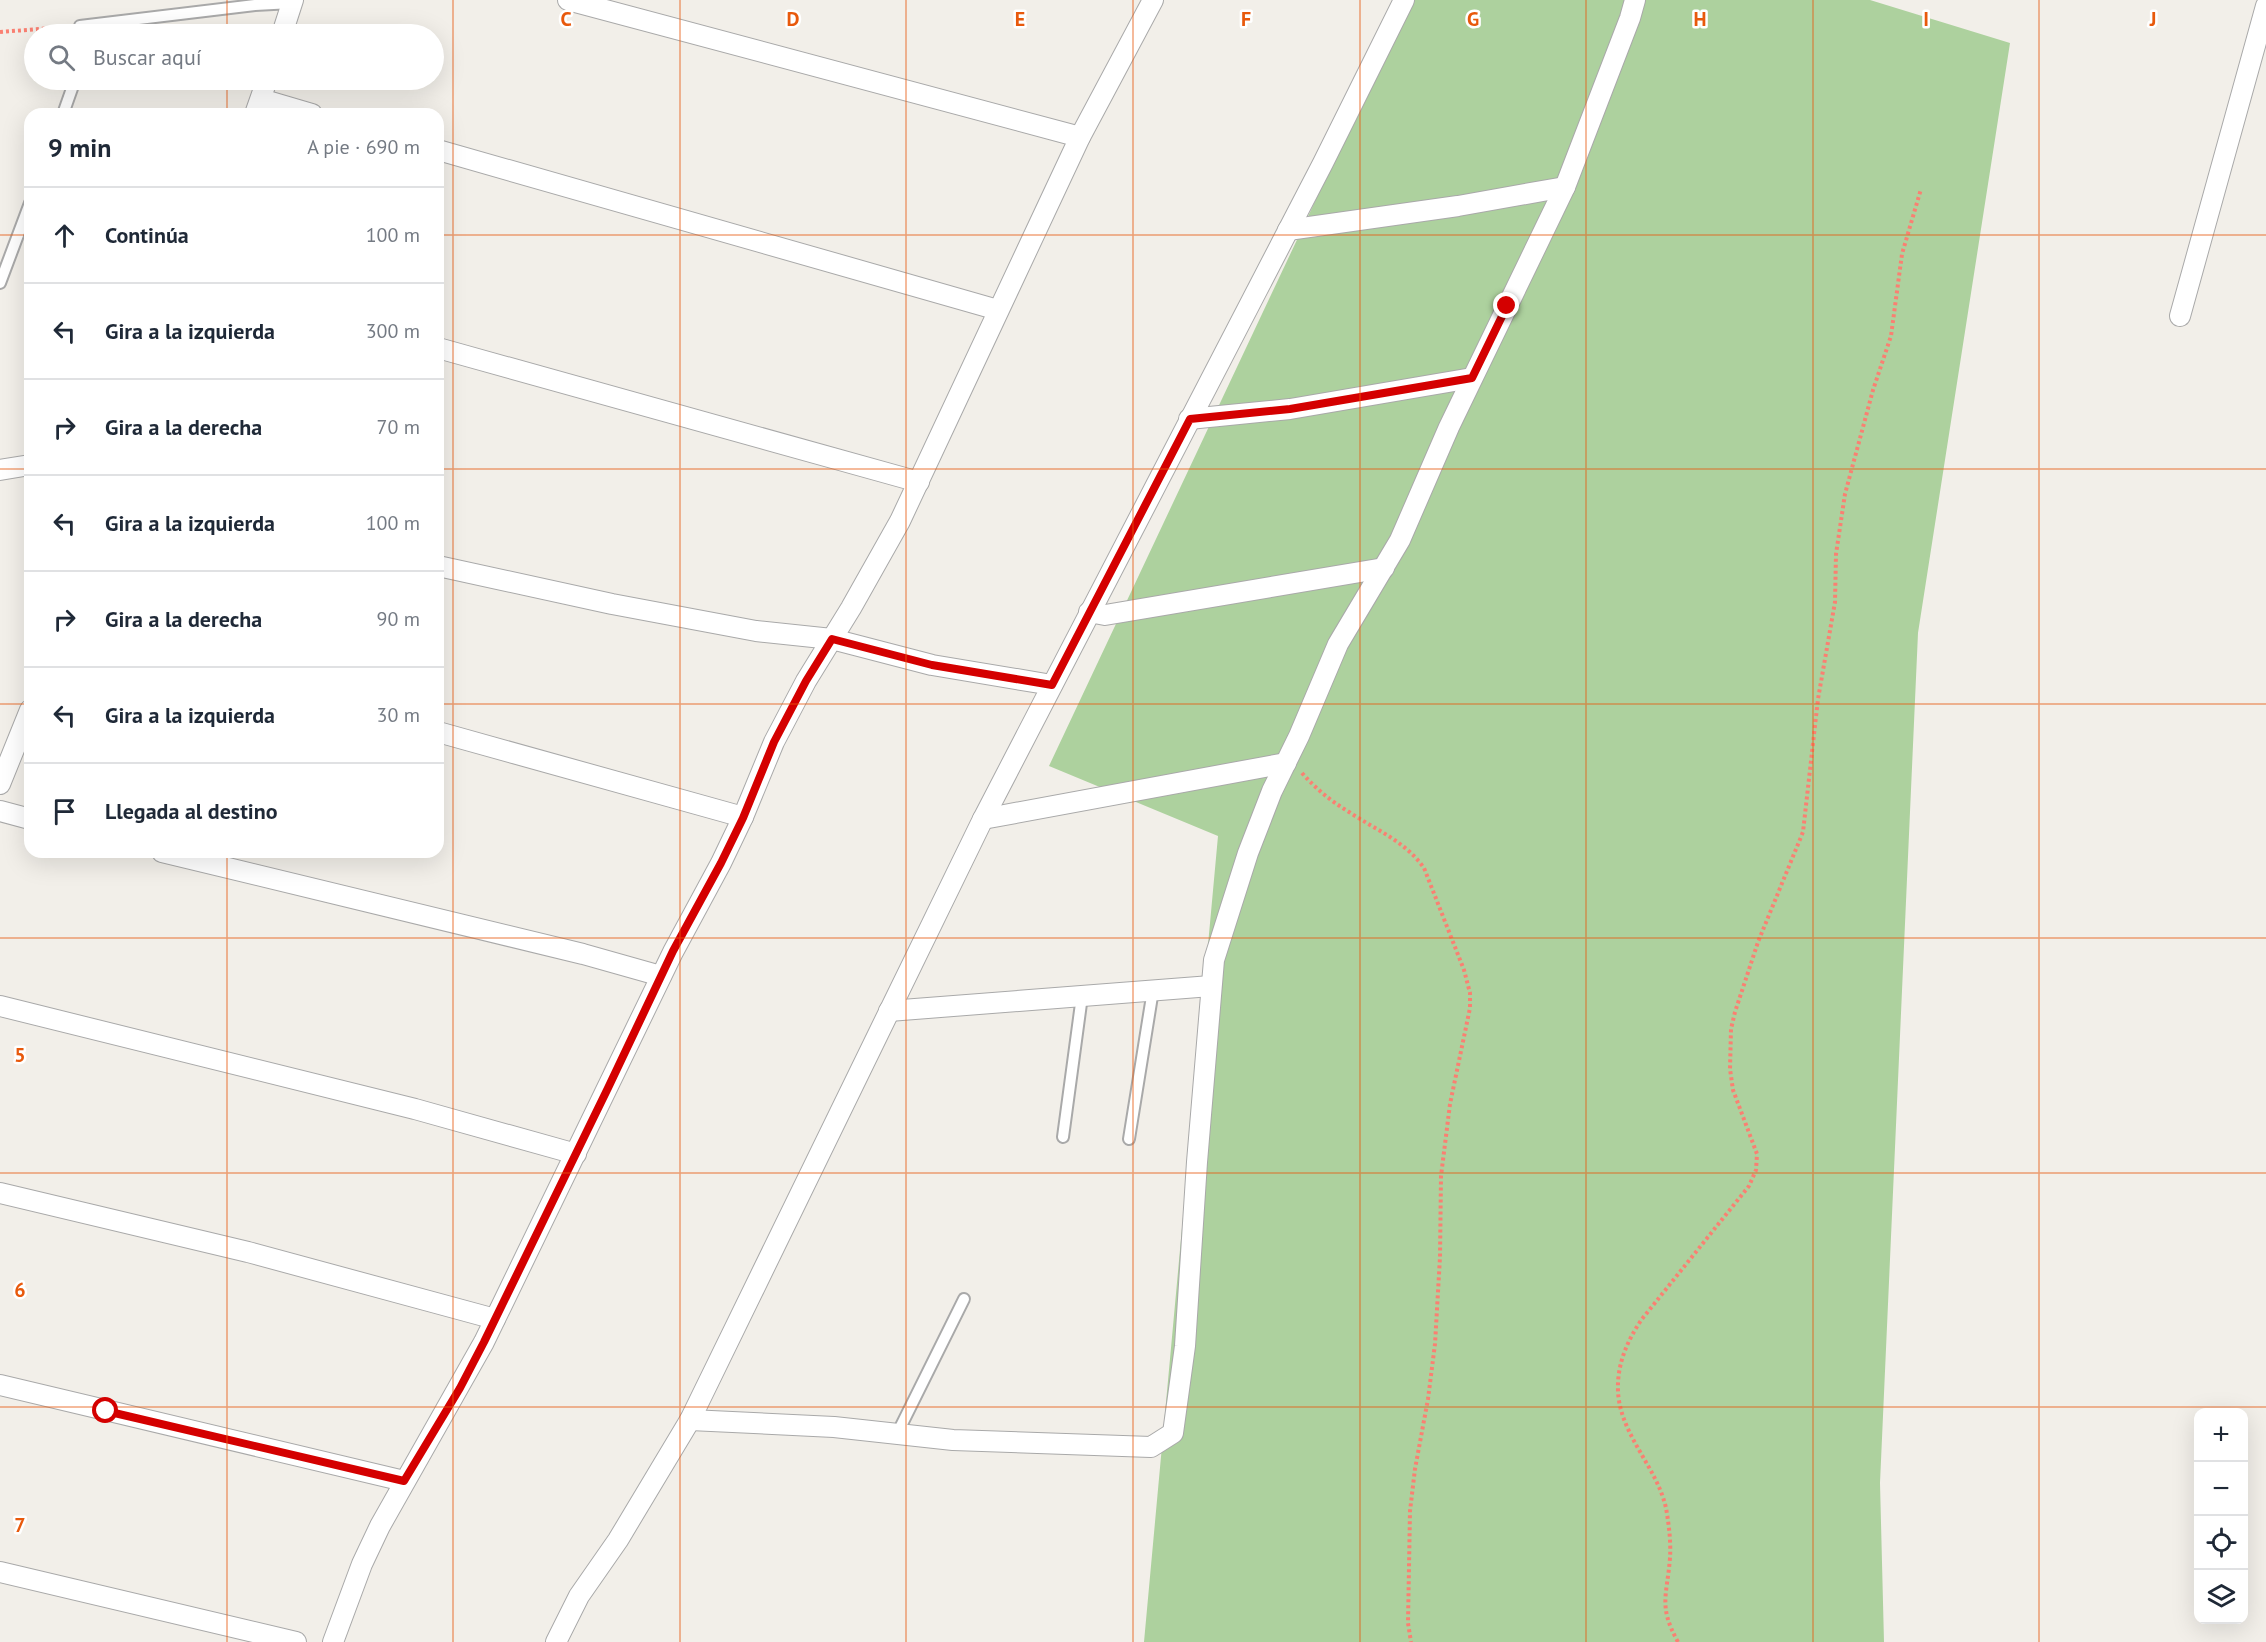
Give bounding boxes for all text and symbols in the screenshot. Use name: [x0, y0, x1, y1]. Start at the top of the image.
text: C: [560, 6, 572, 32]
text: D: [787, 6, 800, 32]
text: E: [1015, 6, 1025, 32]
text: F: [1241, 6, 1251, 32]
text: G: [1467, 6, 1479, 32]
text: H: [1693, 6, 1707, 32]
text: I: [1923, 6, 1929, 32]
text: J: [2149, 6, 2156, 32]
search box: [24, 24, 444, 90]
icon: search: [45, 41, 78, 74]
text: Buscar aquí: [93, 43, 202, 71]
text: 9 min: [48, 131, 111, 164]
text: A pie · 690 m: [307, 134, 420, 160]
icon: ahead: [48, 219, 81, 252]
text: Continúa: [105, 221, 189, 249]
text: 100 m: [366, 222, 420, 248]
route end: [1493, 292, 1519, 318]
icon: left: [48, 315, 81, 348]
text: Gira a la izquierda: [105, 317, 275, 345]
text: 300 m: [366, 318, 420, 344]
icon: right: [48, 411, 81, 444]
text: Gira a la derecha: [105, 413, 262, 441]
text: 70 m: [377, 414, 420, 440]
icon: left: [48, 507, 81, 540]
text: Gira a la izquierda: [105, 509, 275, 537]
text: 100 m: [366, 510, 420, 536]
icon: right: [48, 603, 81, 636]
text: Gira a la derecha: [105, 605, 262, 633]
text: 90 m: [377, 606, 420, 632]
icon: left: [48, 699, 81, 732]
text: Gira a la izquierda: [105, 701, 275, 729]
text: 30 m: [377, 702, 420, 728]
icon: arrive: [48, 795, 81, 828]
text: Llegada al destino: [105, 797, 278, 825]
text: 5: [14, 1042, 26, 1068]
text: 6: [14, 1277, 26, 1303]
route start: [92, 1397, 118, 1423]
map controls: [2194, 1408, 2248, 1624]
button: +: [2194, 1408, 2248, 1462]
button: −: [2194, 1462, 2248, 1516]
text: 7: [14, 1512, 26, 1538]
button: locate: [2194, 1516, 2248, 1570]
button: layers: [2194, 1570, 2248, 1624]

